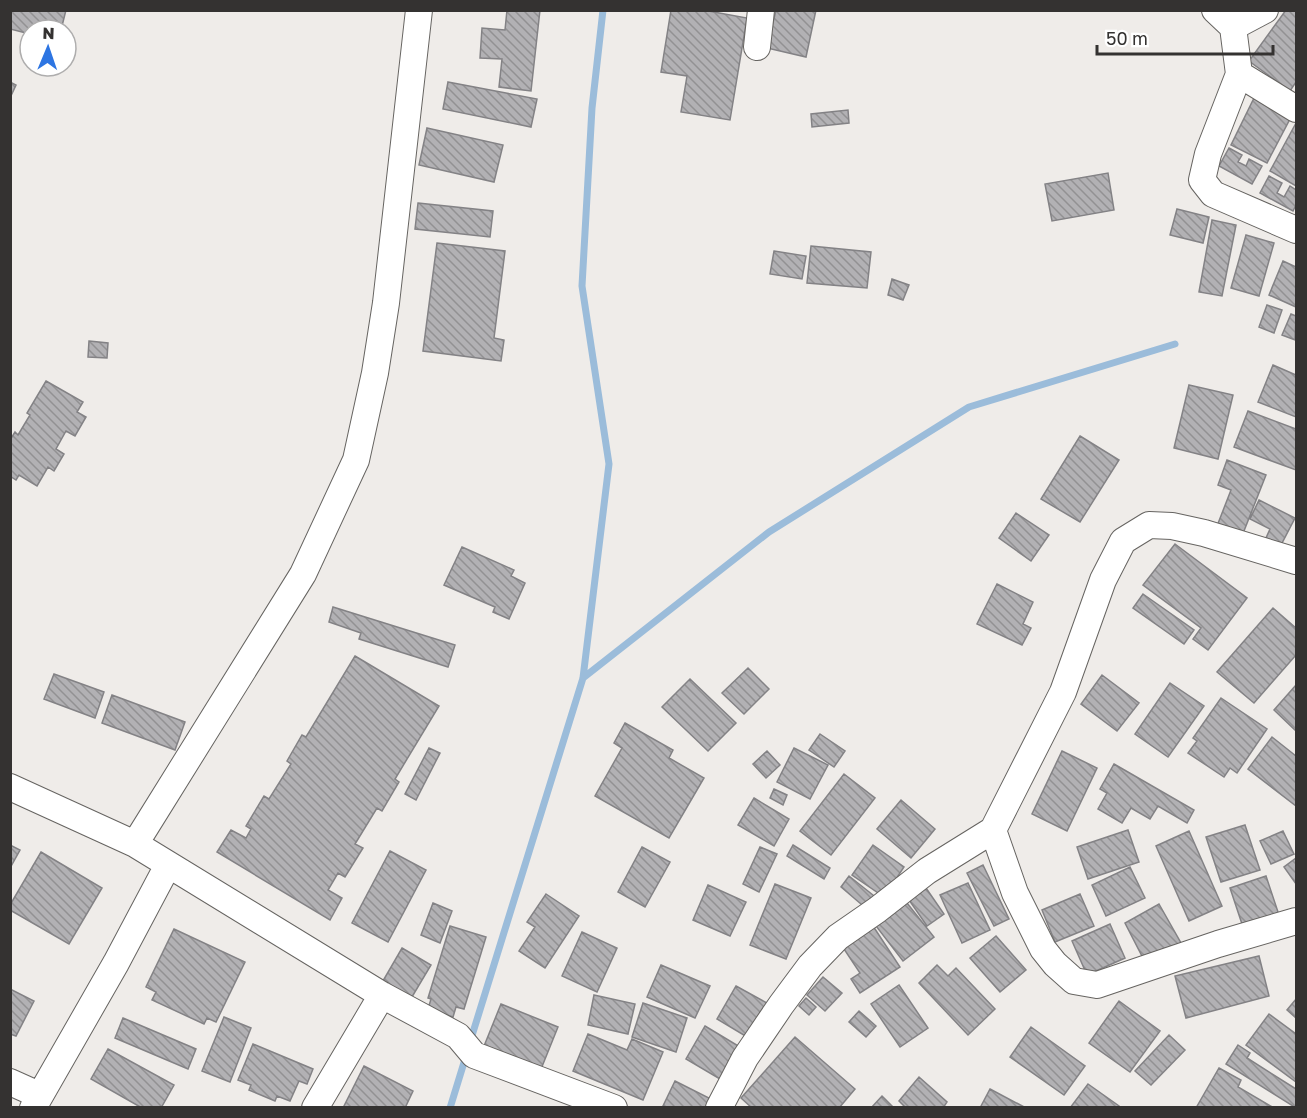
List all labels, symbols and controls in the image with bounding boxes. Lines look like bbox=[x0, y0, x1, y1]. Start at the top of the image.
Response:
north arrow bbox=[18, 18, 78, 78]
scale bar bbox=[1097, 18, 1272, 56]
text: N bbox=[42, 23, 55, 43]
text: 50 m bbox=[1106, 27, 1148, 49]

